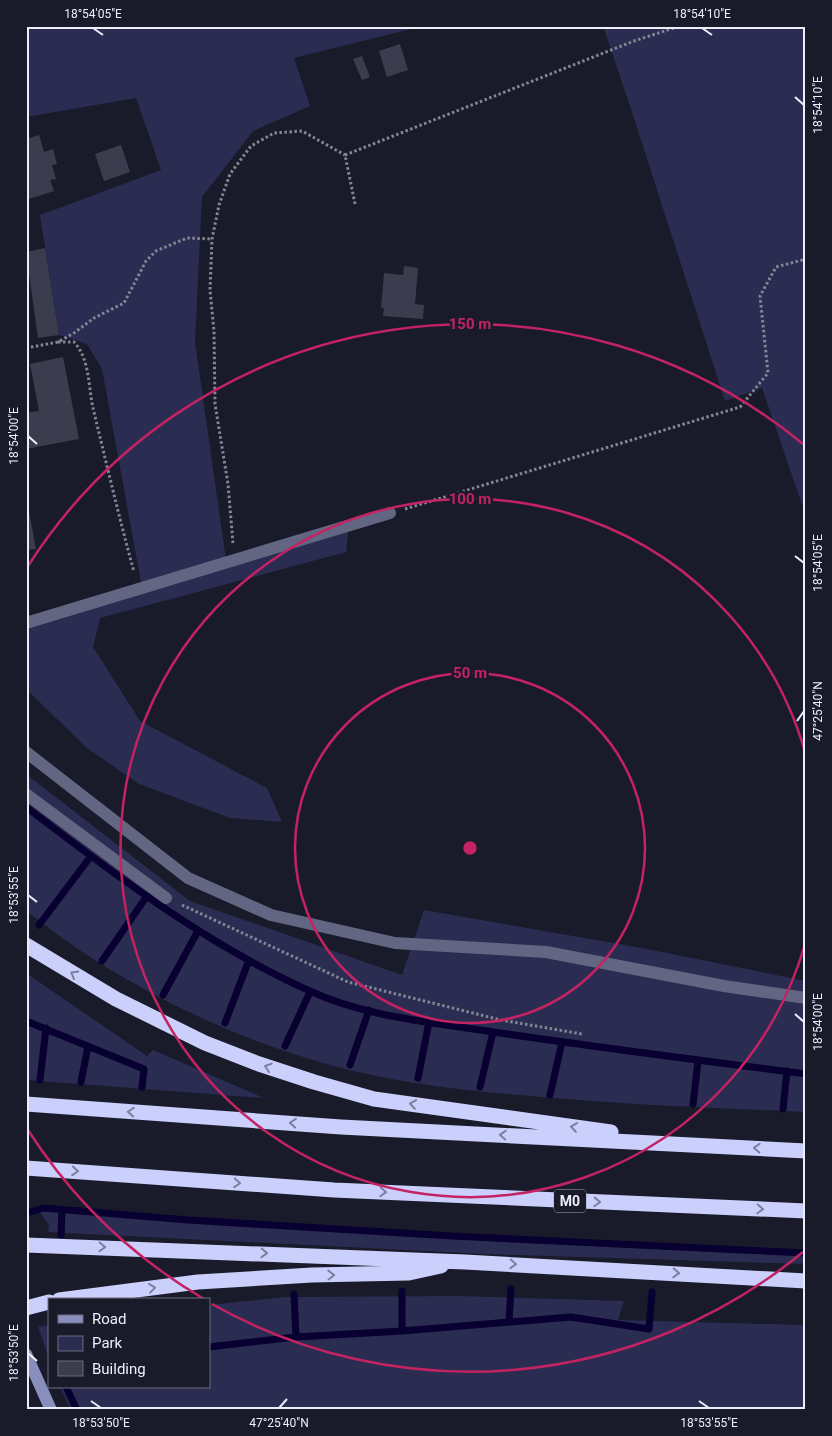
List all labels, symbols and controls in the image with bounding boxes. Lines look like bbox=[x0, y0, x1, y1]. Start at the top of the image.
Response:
text: 18°54'05"E bbox=[64, 7, 122, 21]
text: 18°54'10"E bbox=[673, 7, 731, 21]
text: 18°54'10"E bbox=[811, 76, 825, 134]
text: 150 m bbox=[449, 315, 491, 333]
text: 18°54'00"E bbox=[7, 407, 21, 465]
text: 100 m bbox=[449, 490, 491, 508]
text: 18°54'05"E bbox=[811, 534, 825, 592]
text: 50 m bbox=[453, 664, 487, 682]
text: 47°25'40"N bbox=[811, 681, 825, 741]
centre of rings bbox=[461, 839, 479, 857]
text: 18°53'55"E bbox=[7, 866, 21, 924]
one-way arrow bbox=[70, 971, 79, 981]
text: 18°54'00"E bbox=[811, 993, 825, 1051]
one-way arrow bbox=[264, 1063, 273, 1073]
one-way arrow bbox=[409, 1099, 417, 1110]
one-way arrow bbox=[126, 1107, 134, 1118]
one-way arrow bbox=[289, 1118, 297, 1129]
one-way arrow bbox=[570, 1122, 578, 1132]
one-way arrow bbox=[499, 1130, 507, 1141]
one-way arrow bbox=[753, 1143, 761, 1154]
one-way arrow bbox=[71, 1166, 79, 1177]
one-way arrow bbox=[233, 1177, 241, 1188]
one-way arrow bbox=[379, 1187, 387, 1197]
road number: M0 bbox=[554, 1190, 586, 1212]
one-way arrow bbox=[594, 1196, 602, 1207]
one-way arrow bbox=[756, 1204, 764, 1215]
one-way arrow bbox=[98, 1242, 106, 1253]
one-way arrow bbox=[261, 1248, 269, 1259]
one-way arrow bbox=[510, 1259, 518, 1270]
one-way arrow bbox=[672, 1268, 680, 1279]
one-way arrow bbox=[327, 1269, 335, 1280]
one-way arrow bbox=[148, 1283, 156, 1294]
legend bbox=[48, 1298, 210, 1388]
text: Road bbox=[92, 1310, 126, 1328]
text: 18°53'50"E bbox=[7, 1324, 21, 1382]
text: Park bbox=[92, 1334, 123, 1352]
text: Building bbox=[92, 1360, 146, 1378]
text: 18°53'50"E bbox=[72, 1416, 130, 1430]
text: 47°25'40"N bbox=[249, 1416, 309, 1430]
text: 18°53'55"E bbox=[680, 1416, 738, 1430]

